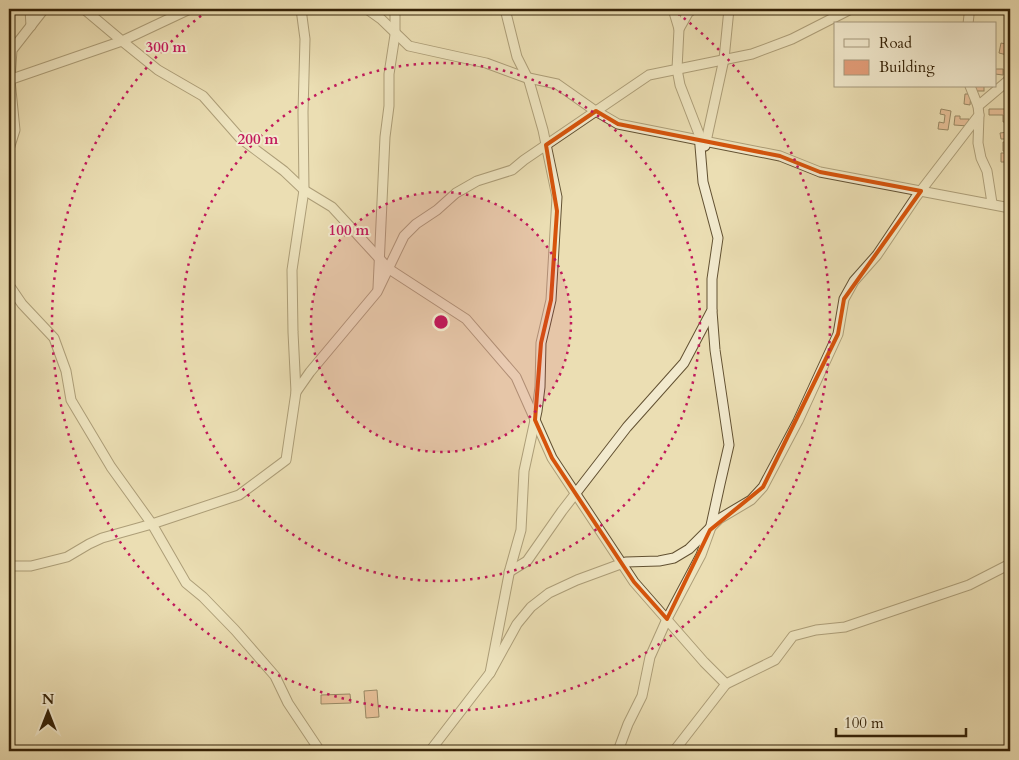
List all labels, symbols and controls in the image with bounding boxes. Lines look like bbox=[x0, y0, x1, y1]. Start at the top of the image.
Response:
legend bbox=[834, 22, 996, 88]
text: Road bbox=[879, 33, 912, 53]
text: 300 m bbox=[146, 37, 187, 57]
text: Building bbox=[879, 57, 935, 77]
text: 200 m bbox=[238, 129, 279, 149]
text: 100 m bbox=[329, 220, 370, 240]
centre of rings bbox=[432, 313, 450, 331]
north arrow bbox=[22, 688, 72, 738]
text: N bbox=[42, 690, 54, 709]
scale bar bbox=[836, 705, 966, 737]
text: 100 m bbox=[844, 713, 884, 733]

